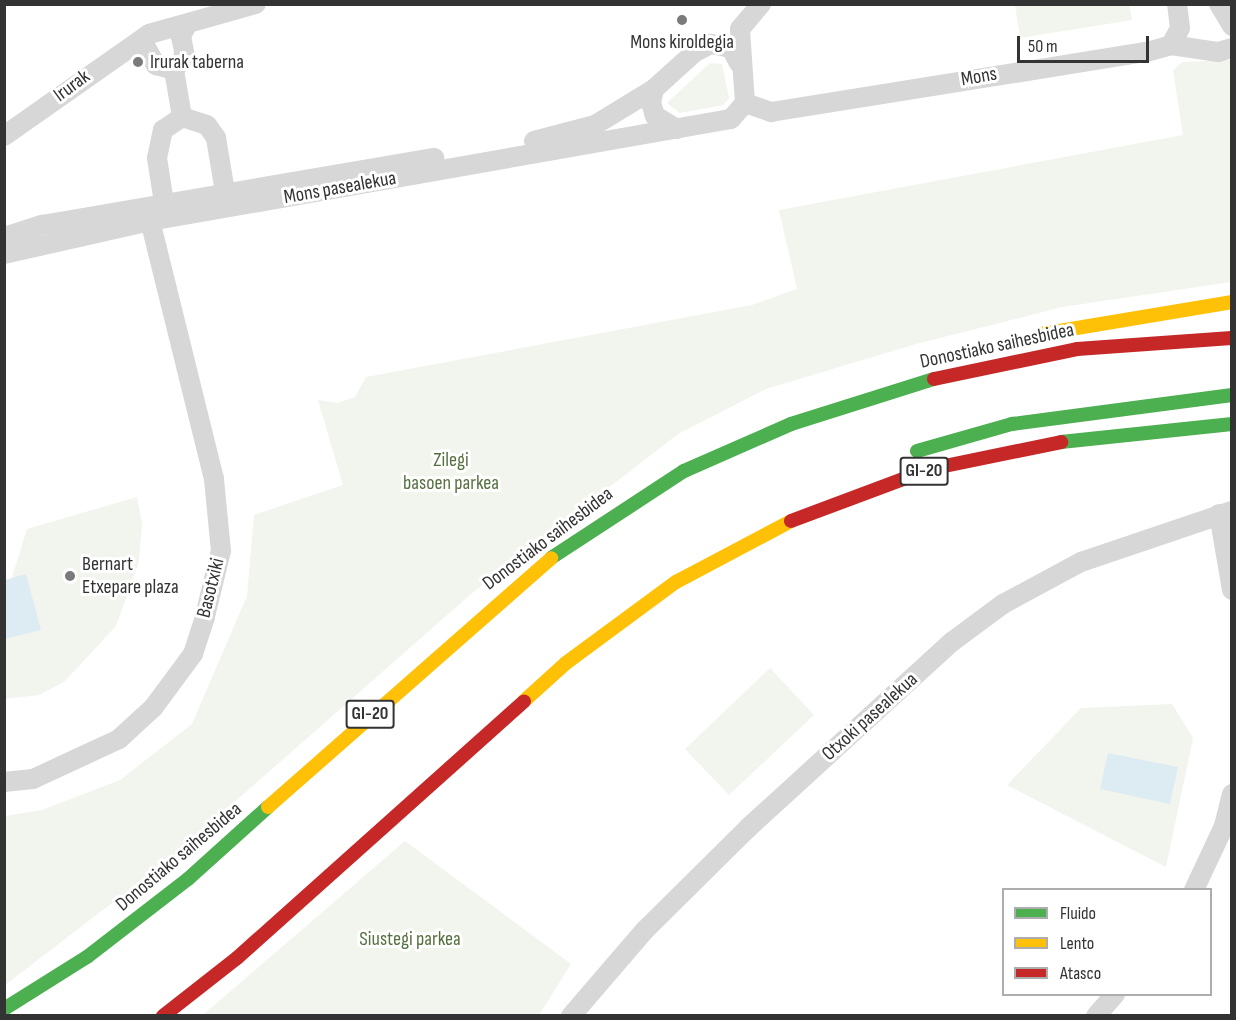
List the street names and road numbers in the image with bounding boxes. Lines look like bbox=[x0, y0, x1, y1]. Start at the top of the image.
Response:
street label: Mons bbox=[959, 62, 999, 92]
street label: Irurak bbox=[49, 65, 95, 107]
street label: Mons pasealekua bbox=[282, 166, 398, 210]
street label: Donostiako saihesbidea bbox=[918, 318, 1076, 374]
road number: GI-20 bbox=[898, 456, 950, 486]
street label: Donostiako saihesbidea bbox=[478, 482, 618, 596]
street label: Basotxiki bbox=[192, 556, 230, 620]
street label: Otxoki pasealekua bbox=[817, 668, 923, 766]
road number: GI-20 bbox=[344, 699, 395, 729]
street label: Donostiako saihesbidea bbox=[111, 797, 247, 917]

